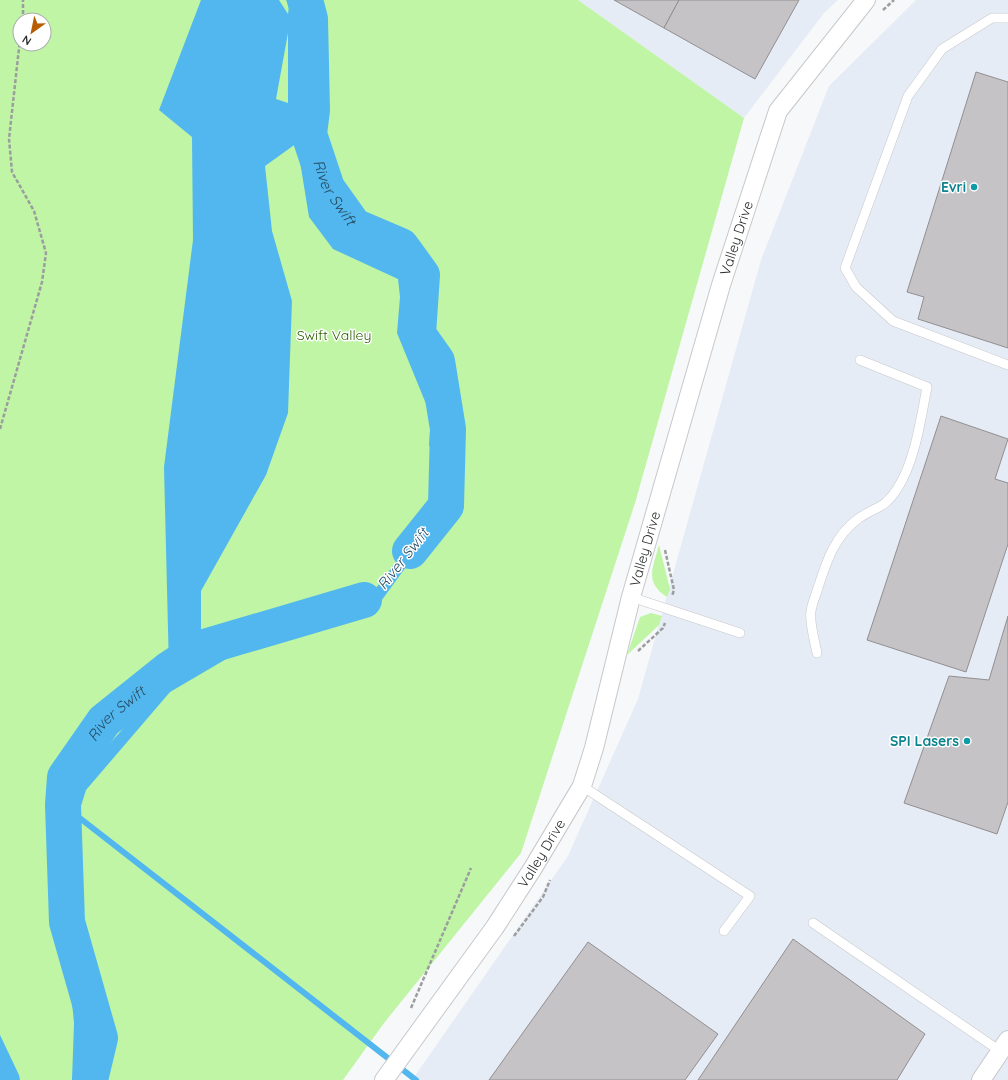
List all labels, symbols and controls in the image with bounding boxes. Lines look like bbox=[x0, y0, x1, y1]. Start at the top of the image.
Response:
north arrow bbox=[12, 12, 52, 52]
text: N bbox=[19, 32, 34, 48]
water label: River Swift bbox=[309, 157, 362, 230]
place label: Evri bbox=[941, 178, 966, 196]
marker: Evri bbox=[969, 182, 979, 192]
street label: Valley Drive bbox=[716, 199, 757, 278]
park label: Swift Valley bbox=[297, 326, 371, 344]
street label: Valley Drive bbox=[625, 509, 664, 589]
water label: River Swift bbox=[373, 523, 434, 593]
water label: River Swift bbox=[83, 681, 150, 745]
place label: SPI Lasers bbox=[890, 732, 959, 750]
marker: SPI Lasers bbox=[962, 736, 972, 746]
street label: Valley Drive bbox=[514, 816, 569, 891]

